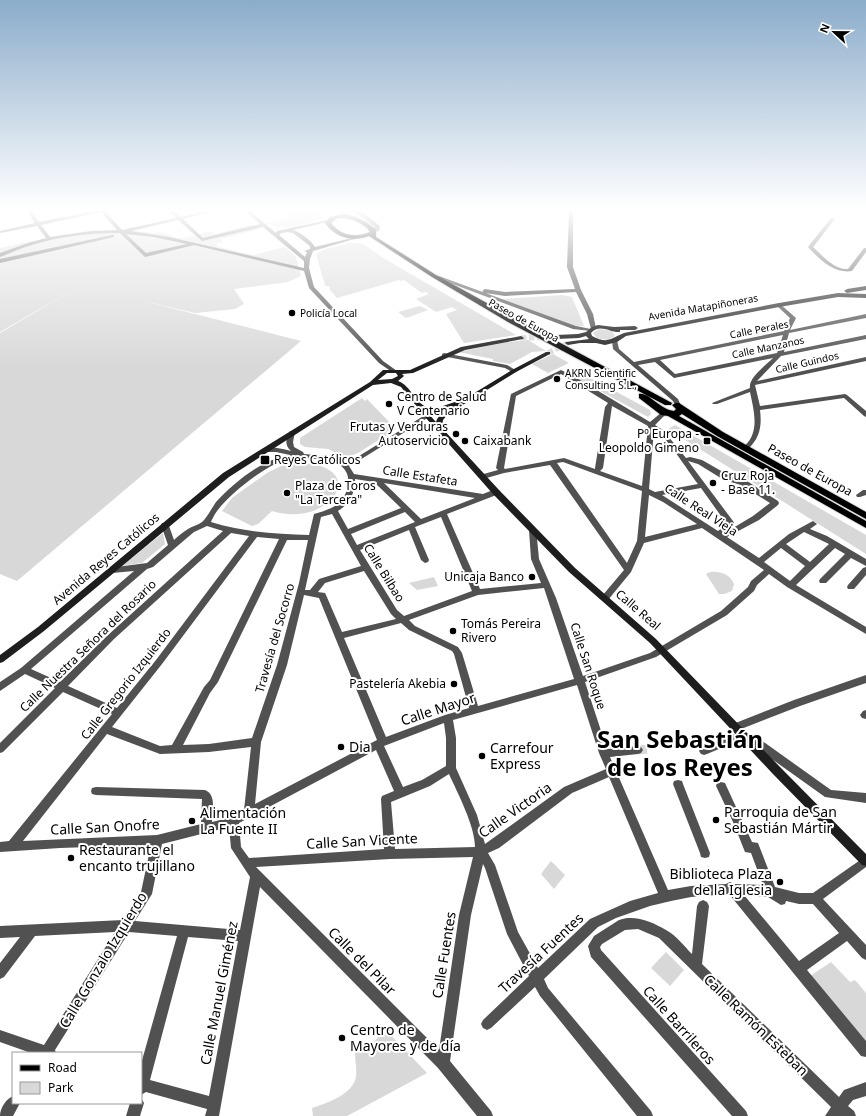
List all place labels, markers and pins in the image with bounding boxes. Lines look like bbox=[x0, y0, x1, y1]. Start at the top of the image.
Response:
place label: Policía Local bbox=[300, 306, 357, 320]
marker: Policía Local bbox=[287, 308, 297, 318]
place label: AKRN Scientific Consulting S.L., bbox=[565, 366, 637, 392]
marker: AKRN Scientific Consulting S.L., bbox=[552, 374, 562, 384]
place label: Centro de Salud V Centenario bbox=[397, 388, 487, 419]
marker: Centro de Salud V Centenario bbox=[384, 399, 394, 409]
place label: Frutas y Verduras Autoservicio bbox=[350, 418, 448, 449]
place label: Pº Europa - Leopoldo Gimeno bbox=[599, 425, 699, 456]
marker: Frutas y Verduras Autoservicio bbox=[451, 429, 461, 439]
place label: Caixabank bbox=[473, 432, 532, 449]
marker: Caixabank bbox=[460, 436, 470, 446]
marker: Pº Europa - Leopoldo Gimeno bbox=[702, 436, 712, 446]
place label: Reyes Católicos bbox=[274, 451, 361, 468]
marker: Reyes Católicos bbox=[259, 454, 271, 466]
place label: Cruz Roja - Base 11. bbox=[721, 467, 775, 498]
place label: Plaza de Toros "La Tercera" bbox=[295, 477, 376, 508]
marker: Cruz Roja - Base 11. bbox=[708, 478, 718, 488]
marker: Plaza de Toros "La Tercera" bbox=[282, 488, 292, 498]
place label: Unicaja Banco bbox=[444, 568, 524, 585]
marker: Unicaja Banco bbox=[527, 572, 537, 582]
place label: Tomás Pereira Rivero bbox=[461, 615, 541, 646]
marker: Tomás Pereira Rivero bbox=[448, 626, 458, 636]
place label: Pastelería Akebia bbox=[349, 675, 446, 692]
marker: Pastelería Akebia bbox=[449, 679, 459, 689]
place label: Dia bbox=[349, 737, 371, 756]
place label: Carrefour Express bbox=[490, 738, 554, 773]
marker: Dia bbox=[336, 742, 346, 752]
marker: Carrefour Express bbox=[477, 751, 487, 761]
place label: Parroquia de San Sebastián Mártir bbox=[724, 802, 837, 837]
place label: Alimentación La Fuente II bbox=[200, 803, 286, 838]
marker: Parroquia de San Sebastián Mártir bbox=[711, 815, 721, 825]
marker: Alimentación La Fuente II bbox=[187, 816, 197, 826]
place label: Restaurante el encanto trujillano bbox=[79, 840, 195, 875]
marker: Restaurante el encanto trujillano bbox=[66, 853, 76, 863]
place label: Biblioteca Plaza de la Iglesia bbox=[669, 864, 772, 899]
marker: Biblioteca Plaza de la Iglesia bbox=[775, 877, 785, 887]
place label: Centro de Mayores y de día bbox=[350, 1020, 461, 1055]
marker: Centro de Mayores y de día bbox=[337, 1033, 347, 1043]

